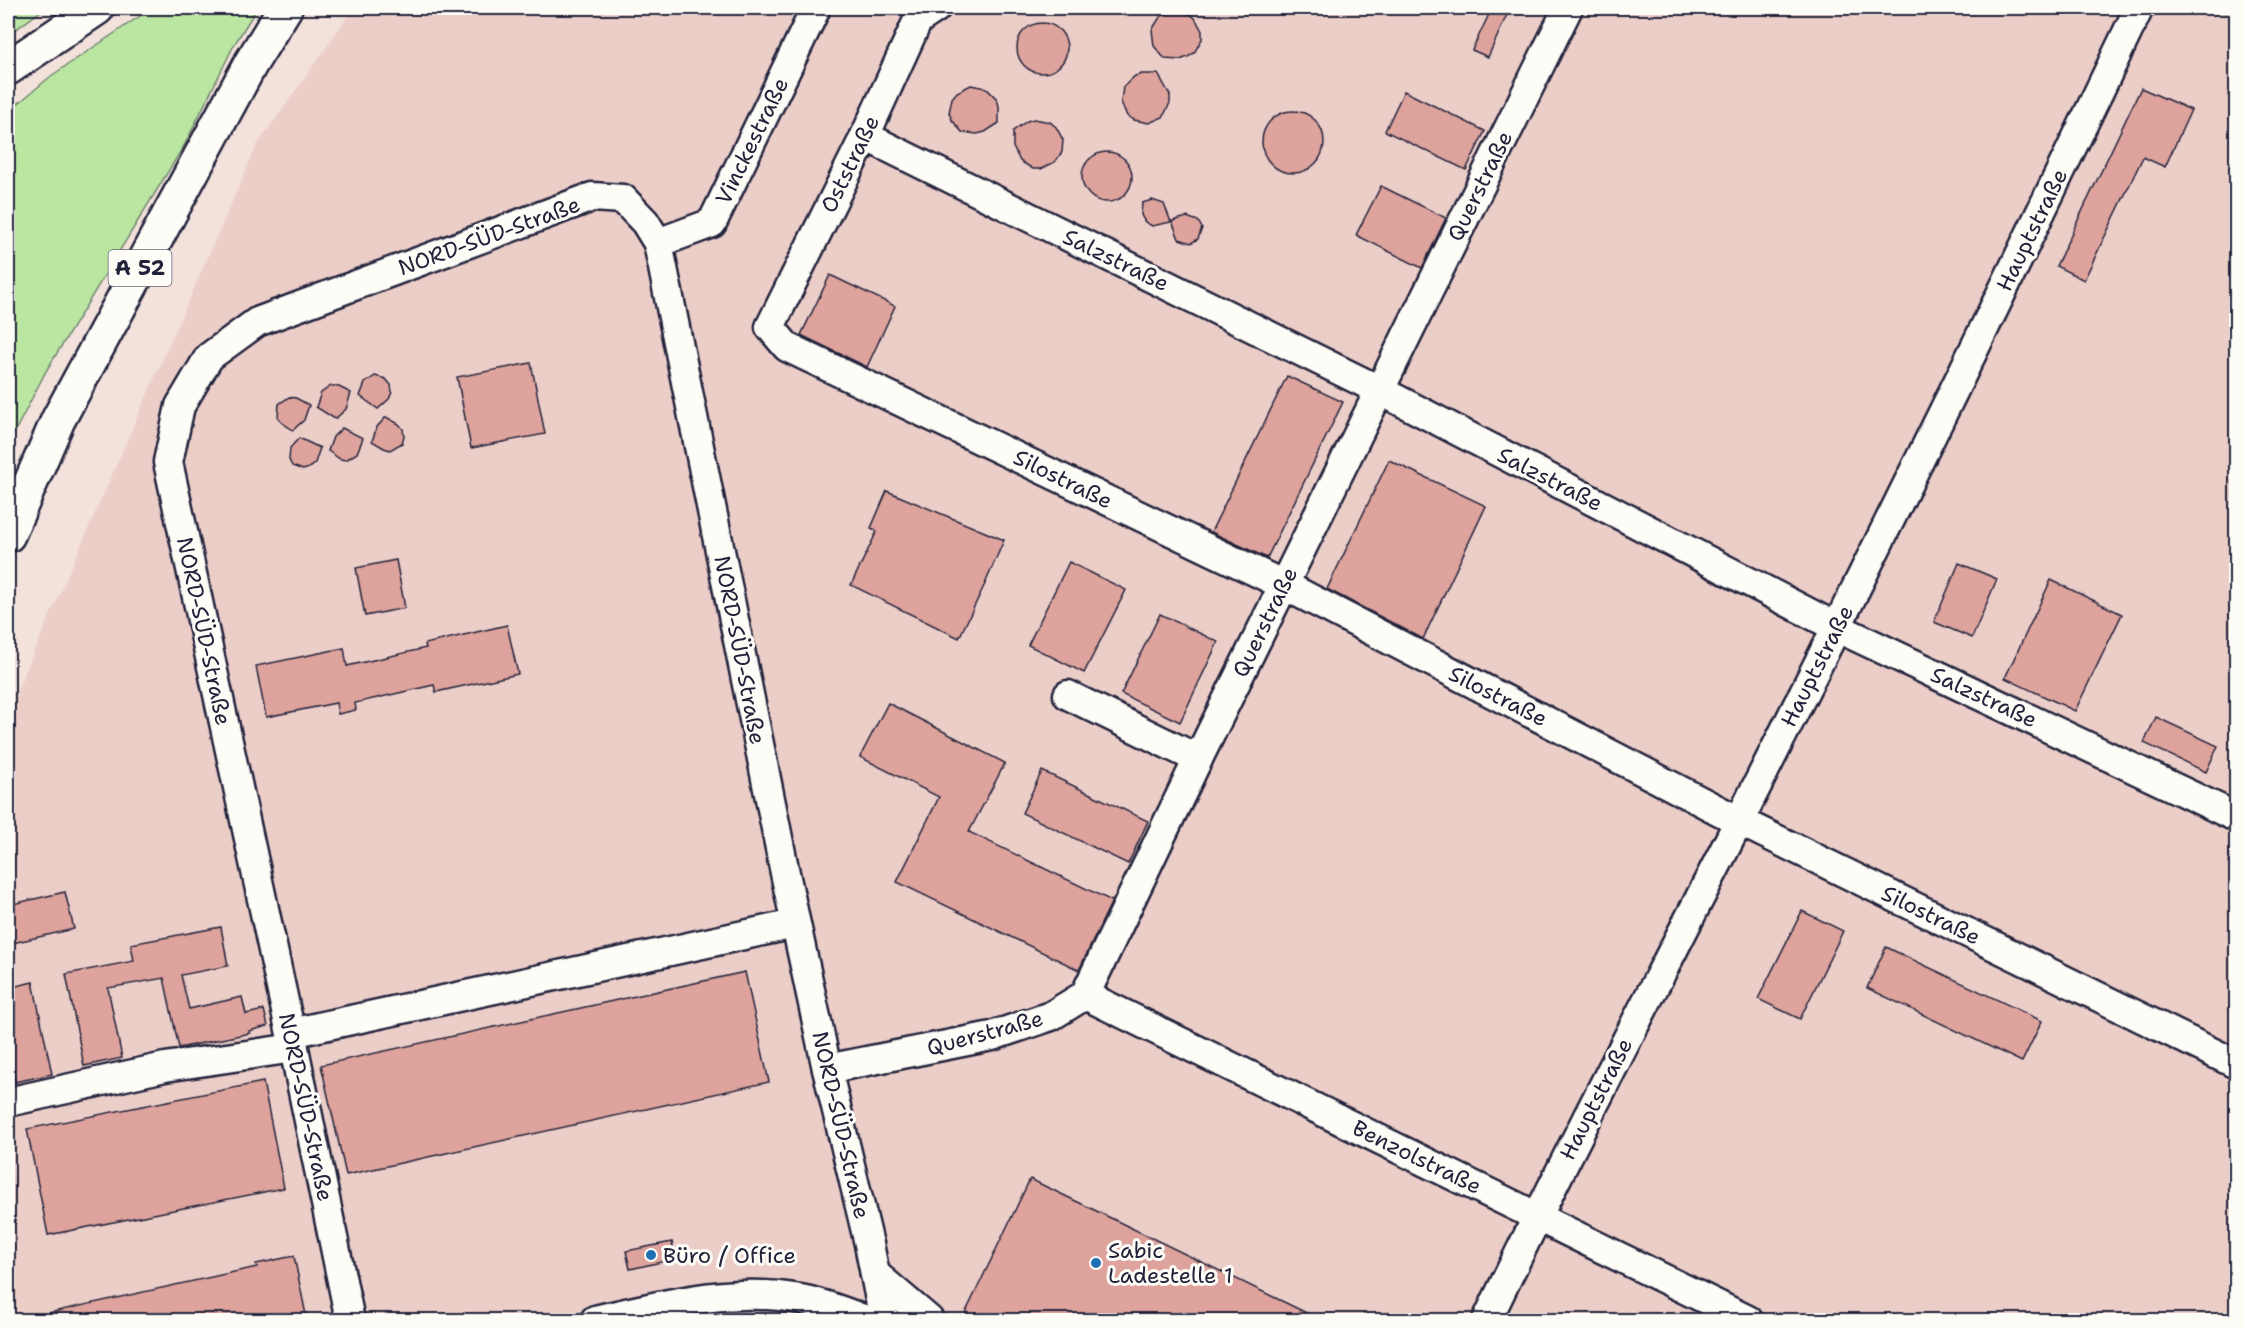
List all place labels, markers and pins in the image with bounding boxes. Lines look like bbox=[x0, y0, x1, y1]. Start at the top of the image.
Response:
place label: Sabic Ladestelle 1 bbox=[1108, 1236, 1233, 1290]
place label: Büro / Office bbox=[663, 1241, 796, 1270]
marker: Büro / Office bbox=[644, 1248, 658, 1262]
marker: Sabic Ladestelle 1 bbox=[1089, 1256, 1103, 1270]

